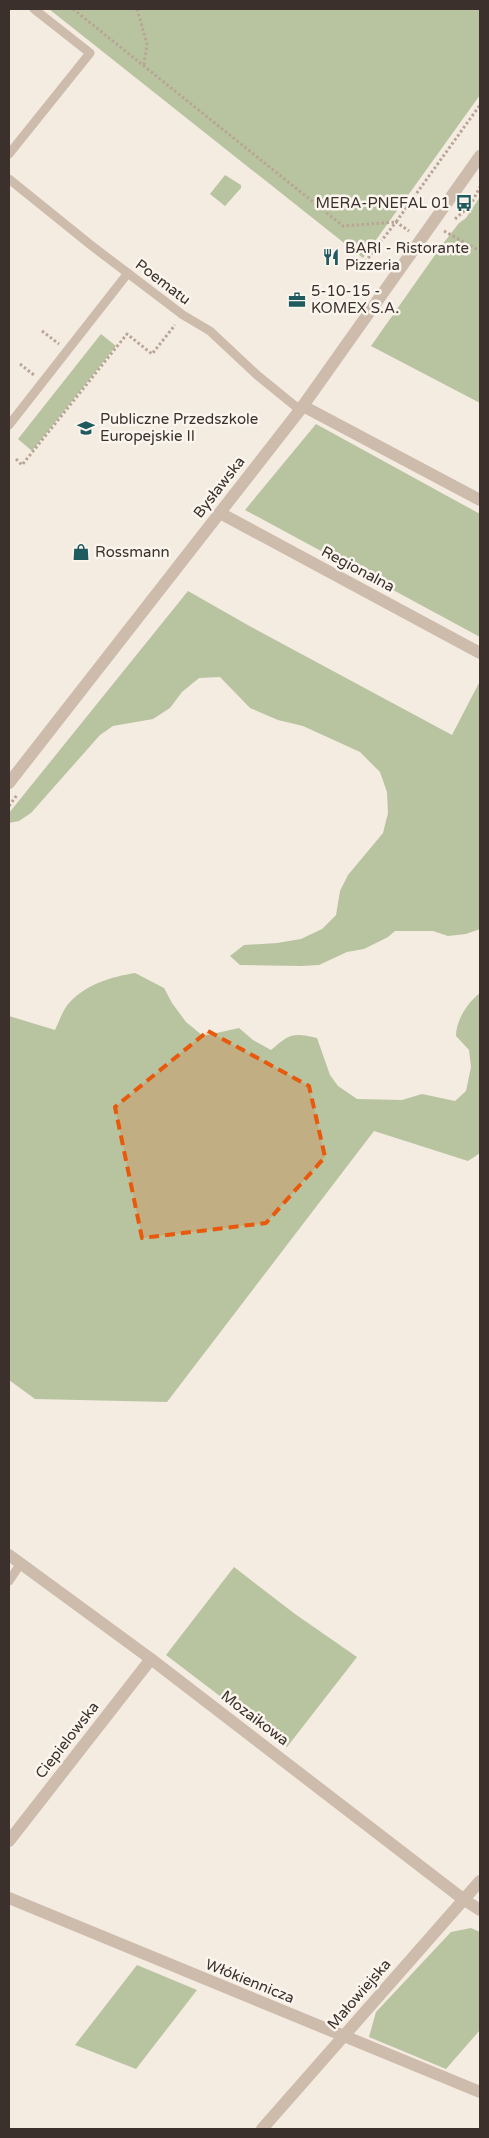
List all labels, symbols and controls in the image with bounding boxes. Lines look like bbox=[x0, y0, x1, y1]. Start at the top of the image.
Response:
bus stop icon: MERA-PNEFAL 01 bbox=[454, 193, 474, 213]
place label: MERA-PNEFAL 01 bbox=[316, 194, 450, 212]
place label: BARI - Ristorante Pizzeria bbox=[345, 239, 469, 274]
restaurant icon: BARI - Ristorante Pizzeria bbox=[321, 247, 341, 267]
street label: Poematu bbox=[132, 255, 194, 309]
place label: 5-10-15 - KOMEX S.A. bbox=[311, 282, 399, 317]
office icon: 5-10-15 - KOMEX S.A. bbox=[287, 290, 307, 310]
place label: Publiczne Przedszkole Europejskie II bbox=[100, 410, 258, 445]
school or university icon: Publiczne Przedszkole Europejskie II bbox=[76, 418, 96, 438]
street label: Bysławska bbox=[189, 453, 249, 521]
shop icon: Rossmann bbox=[71, 542, 91, 562]
street label: Regionalna bbox=[318, 542, 398, 596]
place label: Rossmann bbox=[95, 543, 170, 561]
street label: Mozaikowa bbox=[218, 1687, 292, 1749]
street label: Ciepielowska bbox=[31, 1698, 103, 1782]
street label: Włókiennicza bbox=[203, 1955, 297, 2007]
street label: Małowiejska bbox=[324, 1955, 394, 2033]

